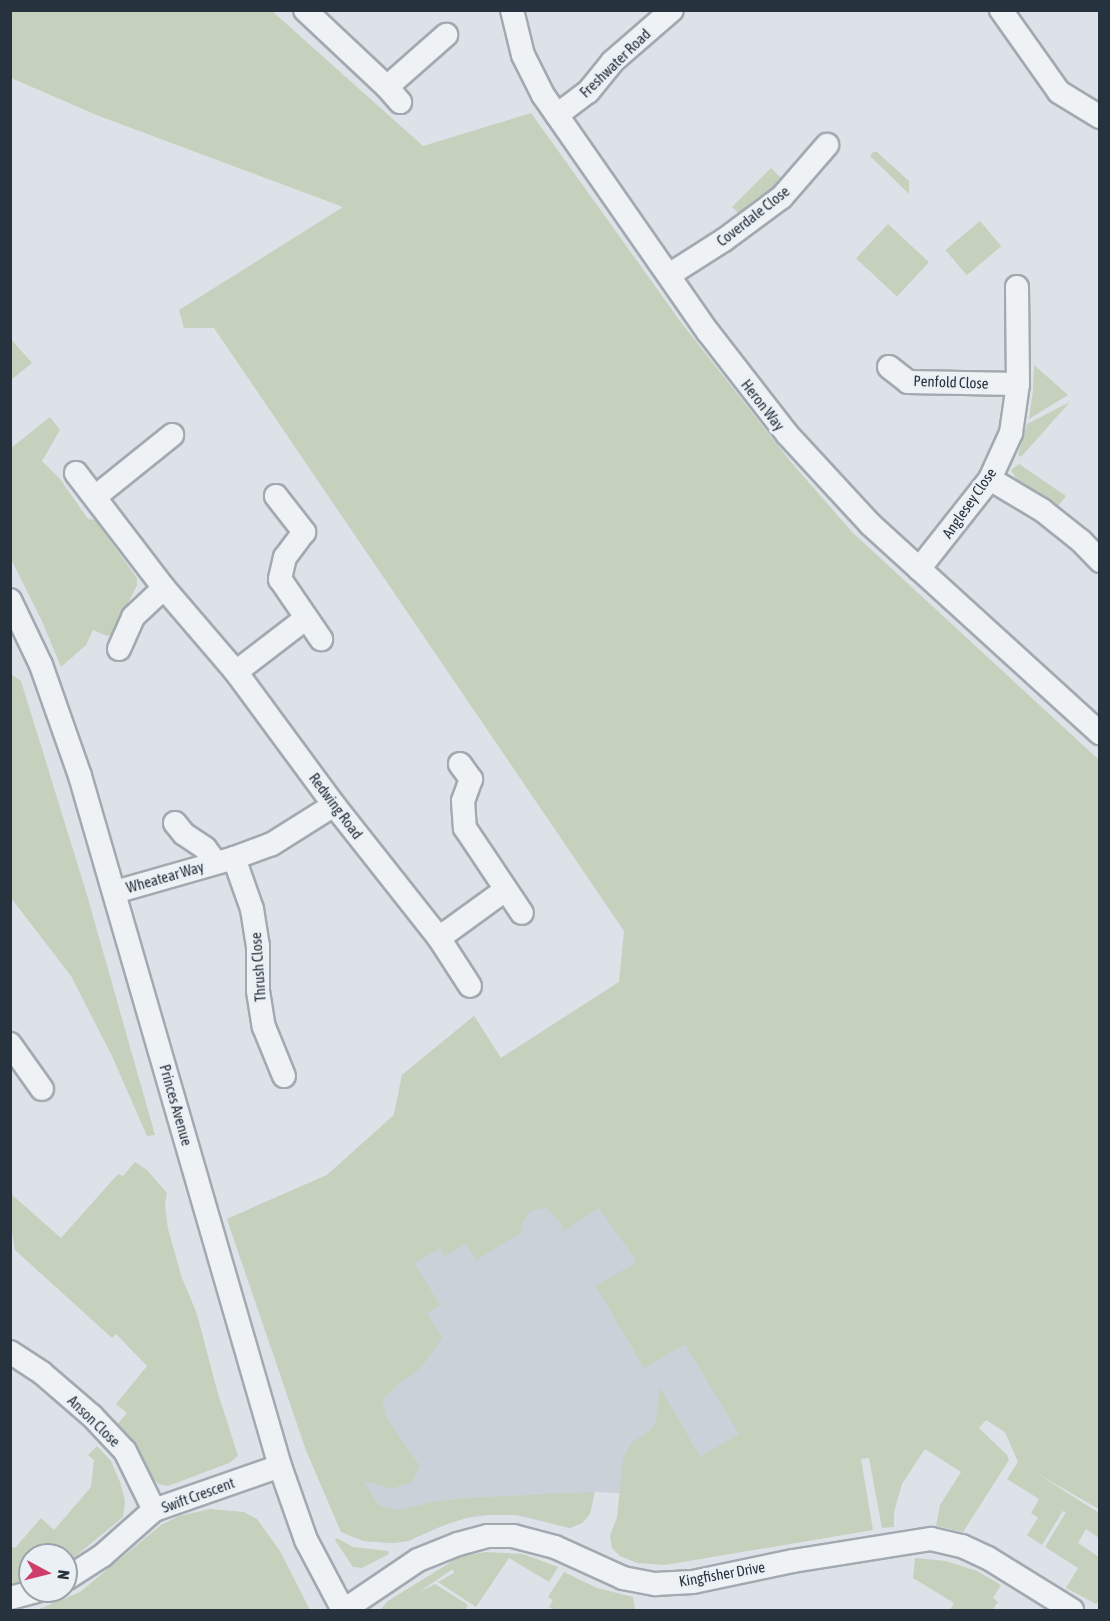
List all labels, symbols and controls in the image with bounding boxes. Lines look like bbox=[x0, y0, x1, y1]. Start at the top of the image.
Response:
street label: Freshwater Road bbox=[576, 25, 654, 101]
street label: Coverdale Close bbox=[713, 182, 793, 250]
street label: Penfold Close bbox=[913, 372, 989, 392]
street label: Heron Way bbox=[737, 376, 789, 434]
street label: Anglesey Close bbox=[938, 464, 1000, 542]
street label: Redwing Road bbox=[305, 769, 367, 843]
street label: Wheatear Way bbox=[124, 857, 206, 897]
street label: Thrush Close bbox=[247, 932, 269, 1002]
street label: Princes Avenue bbox=[156, 1062, 196, 1148]
street label: Anson Close bbox=[64, 1392, 124, 1450]
street label: Swift Crescent bbox=[159, 1473, 237, 1517]
north arrow bbox=[18, 1543, 78, 1603]
street label: Kingfisher Drive bbox=[678, 1558, 766, 1590]
text: N bbox=[54, 1569, 73, 1581]

